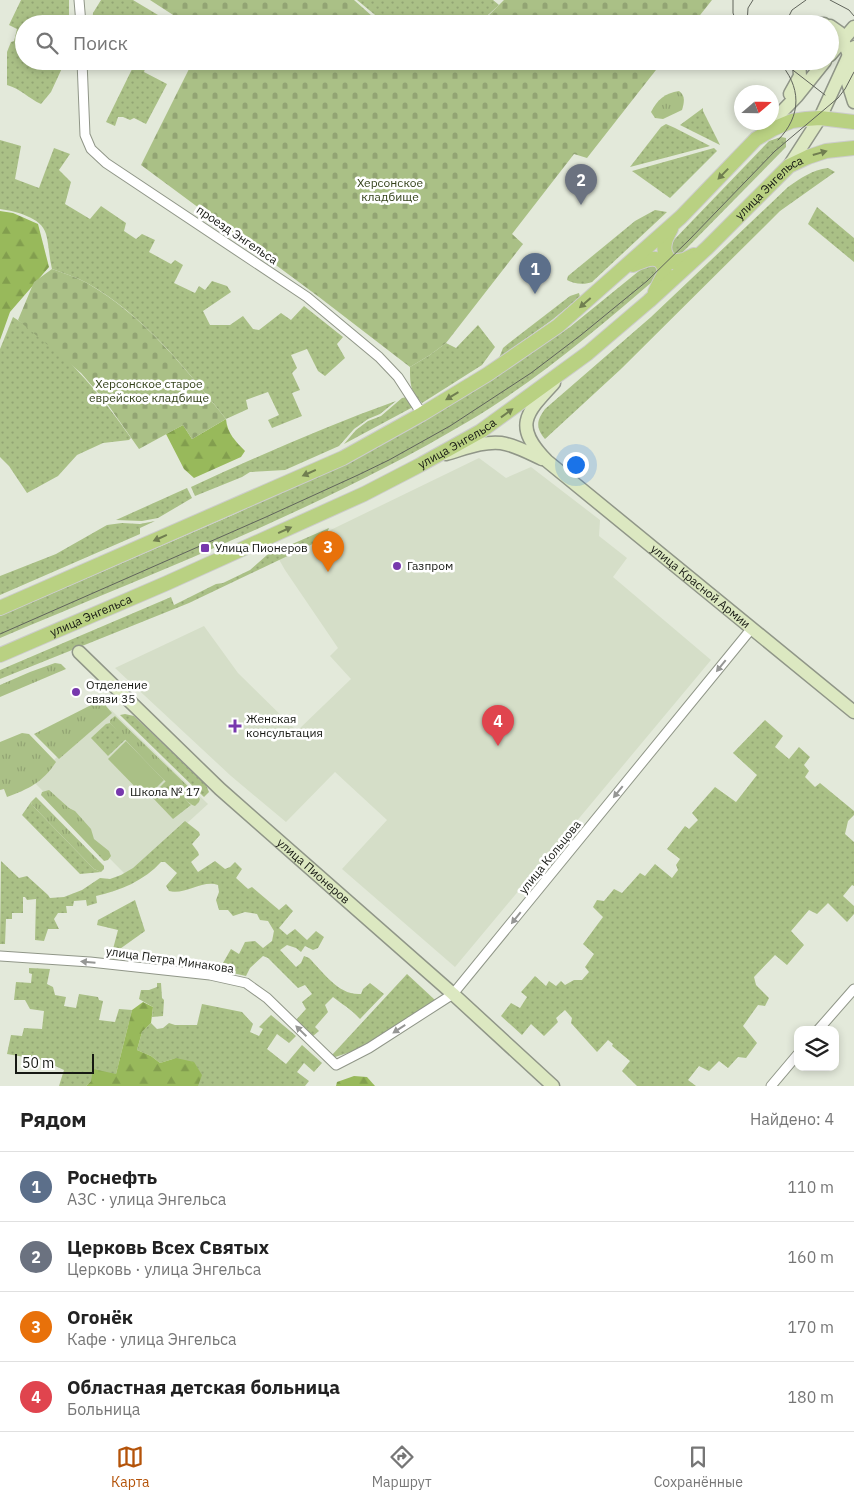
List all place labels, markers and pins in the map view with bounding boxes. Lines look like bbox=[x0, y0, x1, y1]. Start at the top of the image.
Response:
pin: 2 bbox=[565, 164, 597, 205]
pin: 1 bbox=[519, 253, 551, 294]
pin: 3 bbox=[312, 531, 344, 572]
place label: Улица Пионеров bbox=[215, 540, 308, 555]
marker: Улица Пионеров bbox=[199, 542, 211, 554]
place label: Газпром bbox=[407, 558, 453, 573]
marker: Газпром bbox=[391, 560, 403, 572]
place label: Отделение связи 35 bbox=[86, 677, 148, 706]
marker: Отделение связи 35 bbox=[70, 686, 82, 698]
pin: 4 bbox=[482, 705, 514, 746]
place label: Женская консультация bbox=[246, 711, 323, 740]
marker: Женская консультация bbox=[228, 719, 242, 733]
place label: Школа № 17 bbox=[130, 784, 200, 799]
marker: Школа № 17 bbox=[114, 786, 126, 798]

